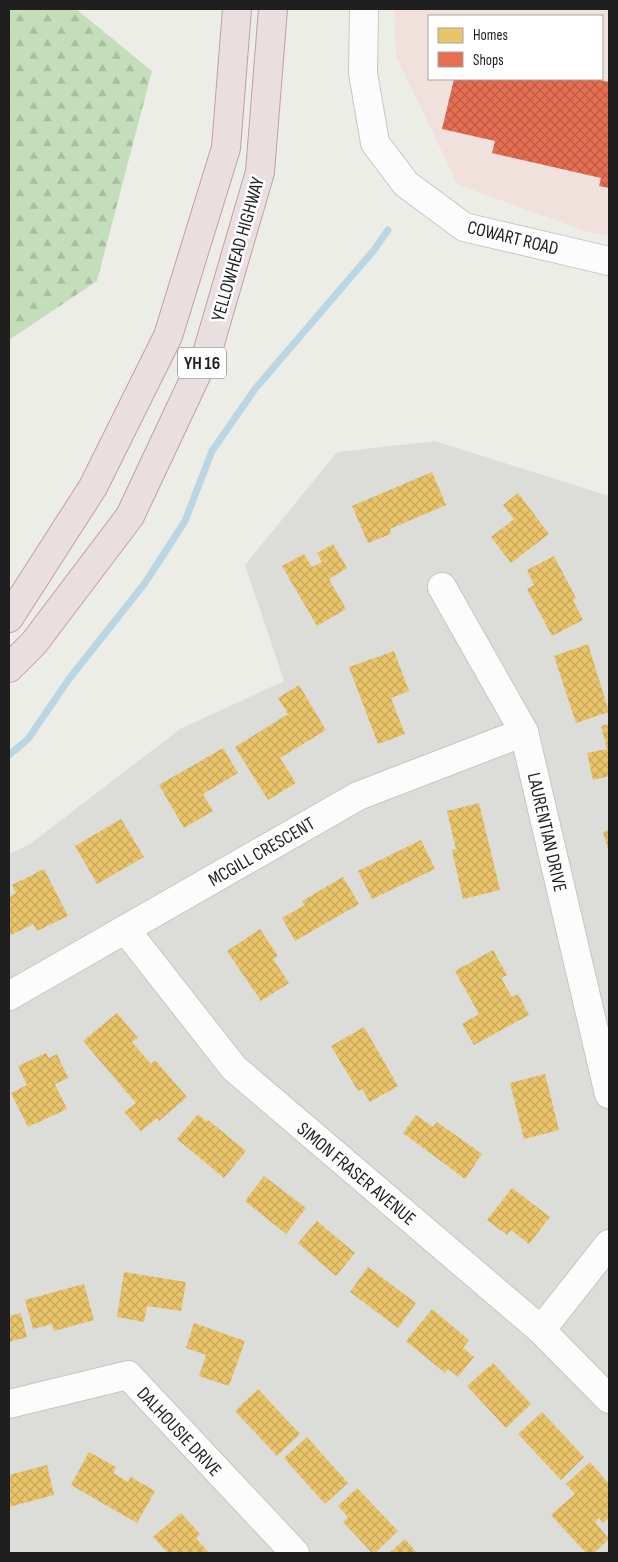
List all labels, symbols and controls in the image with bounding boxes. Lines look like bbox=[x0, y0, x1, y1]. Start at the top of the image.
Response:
legend bbox=[428, 15, 603, 80]
text: Homes bbox=[473, 26, 508, 45]
text: Shops bbox=[473, 51, 504, 70]
street label: YELLOWHEAD HIGHWAY bbox=[207, 175, 270, 324]
street label: COWART ROAD bbox=[465, 216, 561, 261]
road number: YH 16 bbox=[178, 348, 226, 378]
street label: LAURENTIAN DRIVE bbox=[522, 770, 571, 894]
street label: MCGILL CRESCENT bbox=[204, 812, 319, 892]
street label: SIMON FRASER AVENUE bbox=[292, 1118, 420, 1231]
street label: DALHOUSIE DRIVE bbox=[132, 1383, 226, 1482]

